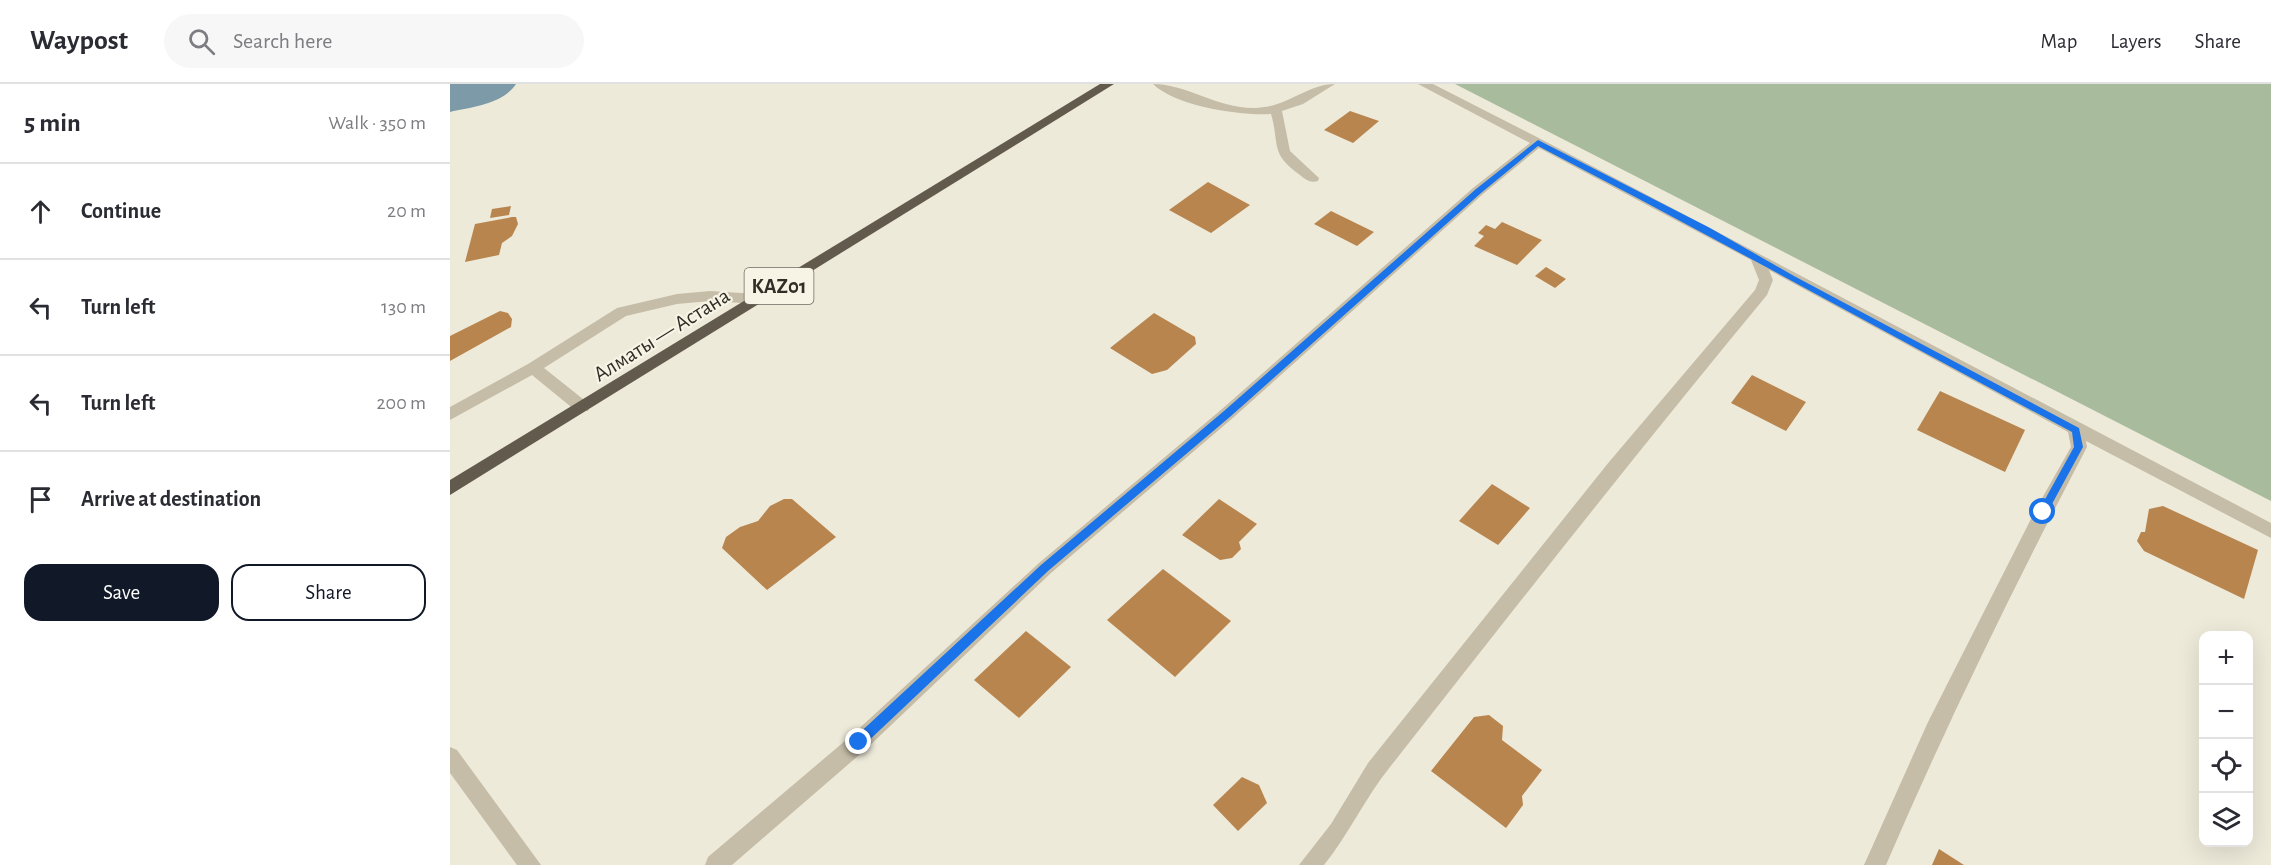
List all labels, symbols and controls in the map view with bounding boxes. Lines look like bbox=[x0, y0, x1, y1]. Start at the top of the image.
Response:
search box bbox=[164, 14, 584, 68]
icon: search bbox=[185, 25, 218, 58]
text: Waypost bbox=[30, 27, 128, 55]
text: Search here bbox=[233, 30, 333, 52]
text: Map bbox=[2041, 31, 2077, 52]
text: Layers bbox=[2110, 31, 2161, 52]
text: Share bbox=[2194, 31, 2241, 52]
text: 5 min bbox=[24, 110, 81, 136]
text: Walk · 350 m bbox=[328, 113, 426, 133]
icon: ahead bbox=[24, 195, 57, 228]
text: Continue bbox=[81, 200, 161, 222]
text: 20 m bbox=[387, 201, 426, 221]
road number: KАZ01 bbox=[744, 268, 814, 304]
street label: Алматы — Астана bbox=[589, 284, 734, 386]
icon: left bbox=[24, 291, 57, 324]
text: Turn left bbox=[81, 296, 155, 318]
text: 130 m bbox=[381, 297, 426, 317]
icon: left bbox=[24, 387, 57, 420]
text: Turn left bbox=[81, 392, 155, 414]
text: 200 m bbox=[376, 393, 426, 413]
icon: arrive bbox=[24, 483, 57, 516]
text: Arrive at destination bbox=[81, 488, 261, 510]
route start bbox=[2029, 498, 2055, 524]
button: Save bbox=[24, 564, 219, 621]
button: Share bbox=[231, 564, 426, 621]
map controls bbox=[2199, 631, 2253, 847]
button: + bbox=[2199, 631, 2253, 685]
button: − bbox=[2199, 685, 2253, 739]
route end bbox=[845, 728, 871, 754]
button: locate bbox=[2199, 739, 2253, 793]
button: layers bbox=[2199, 793, 2253, 847]

